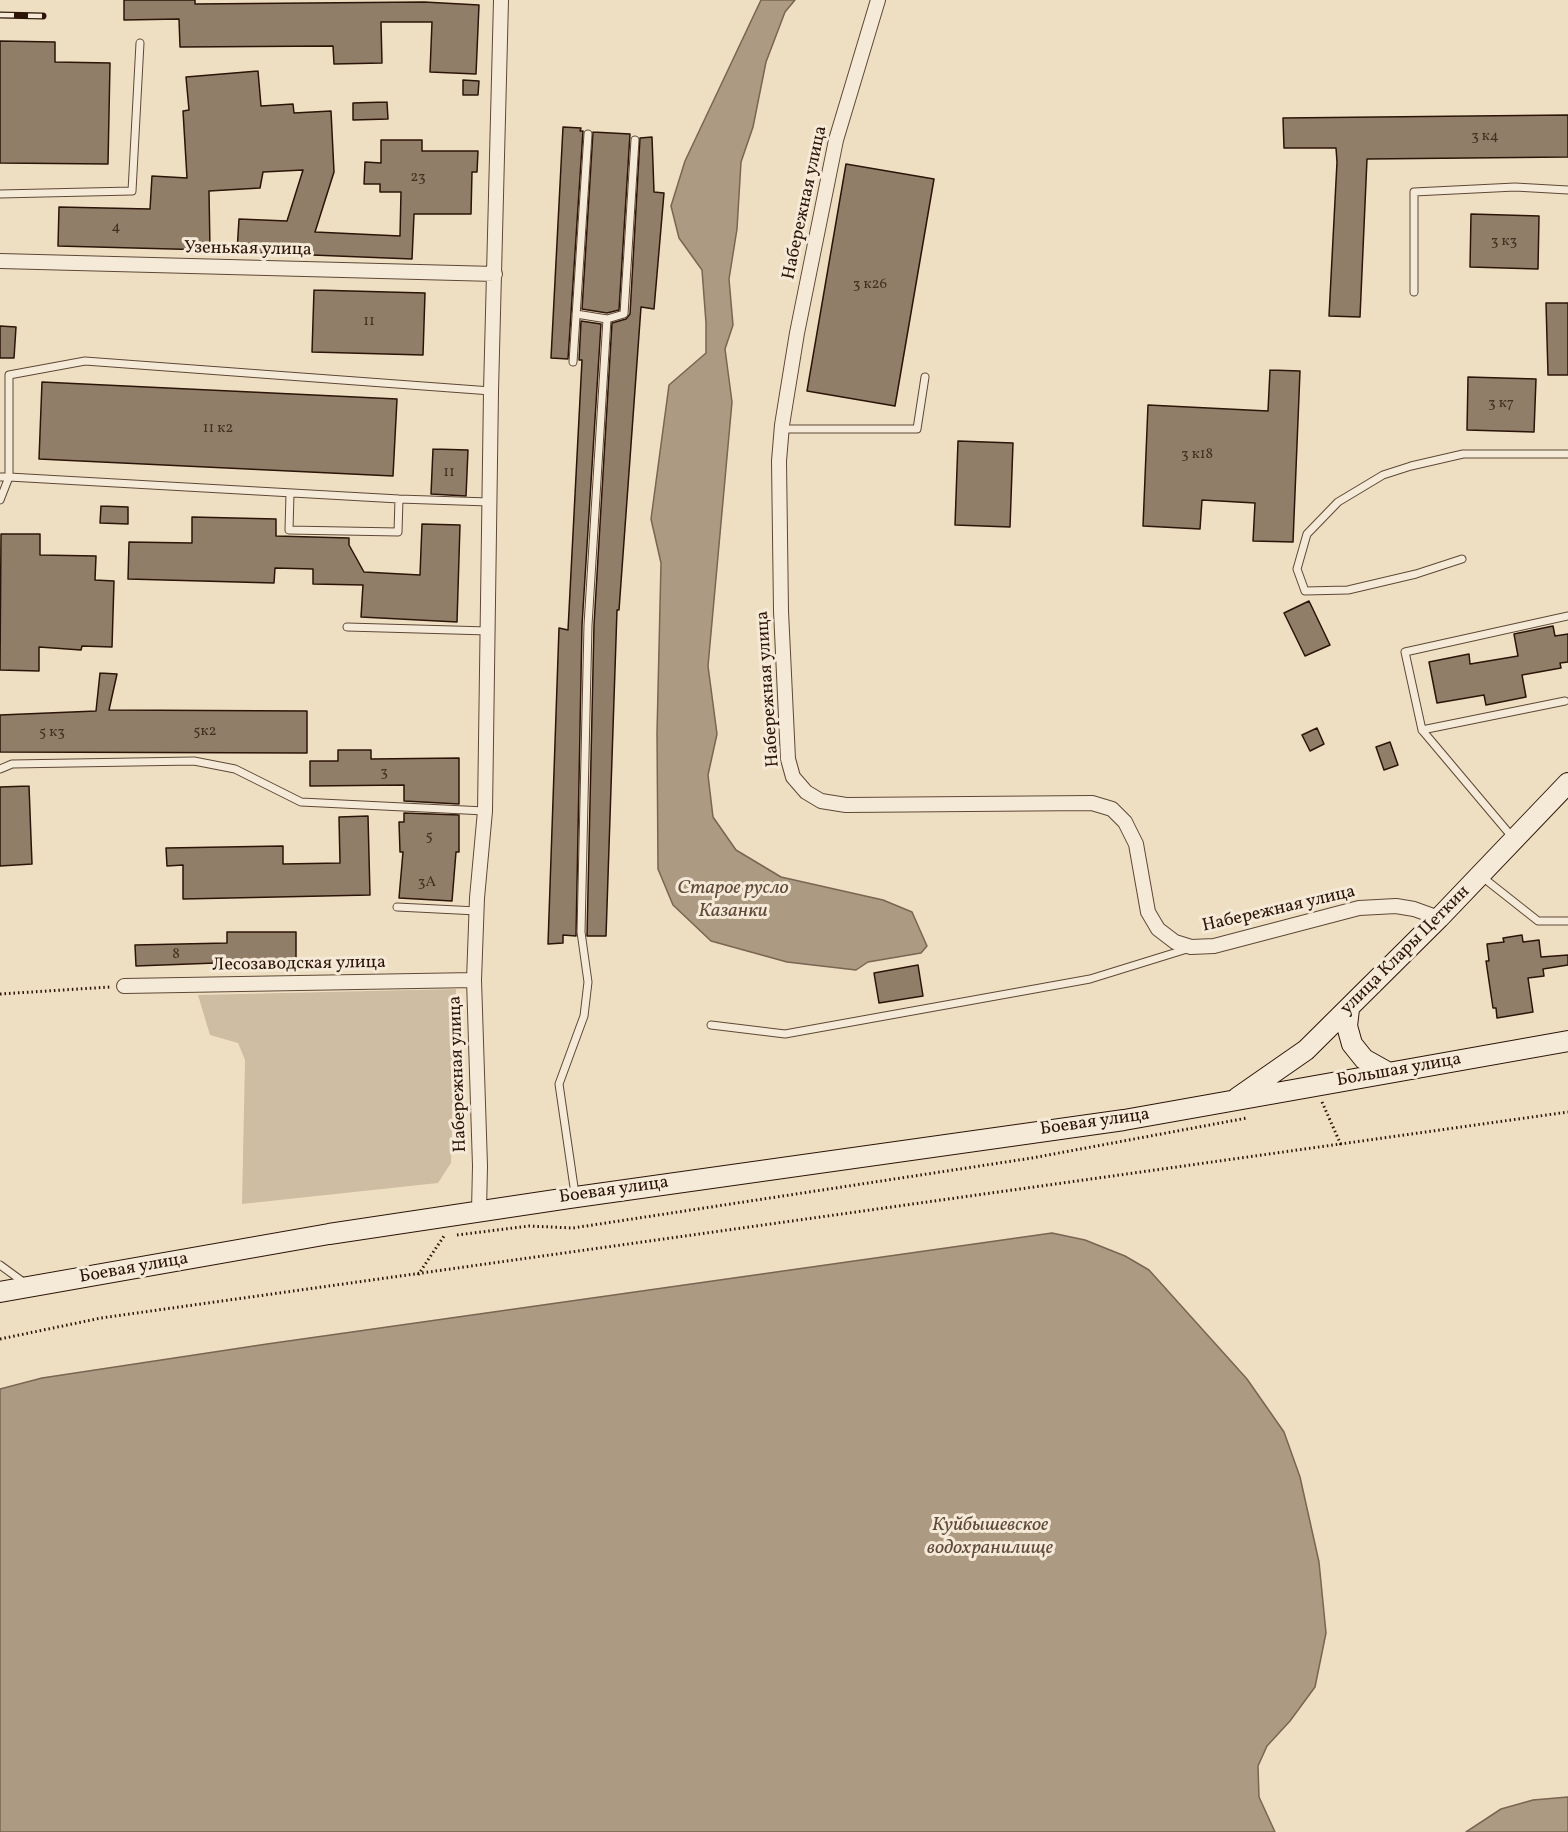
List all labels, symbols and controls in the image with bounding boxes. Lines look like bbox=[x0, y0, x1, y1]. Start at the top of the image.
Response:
street label: Набережная улица bbox=[779, 124, 833, 282]
house number: 3 к4 bbox=[1471, 128, 1499, 146]
house number: 23 bbox=[410, 169, 426, 187]
house number: 4 bbox=[112, 219, 120, 237]
house number: 3 к3 bbox=[1491, 233, 1517, 251]
street label: Узенькая улица bbox=[184, 238, 312, 262]
house number: 3 к26 bbox=[853, 276, 887, 294]
house number: 11 bbox=[363, 313, 375, 331]
house number: 3 к7 bbox=[1488, 395, 1514, 413]
house number: 11 к2 bbox=[203, 420, 233, 438]
house number: 3 к18 bbox=[1181, 446, 1213, 464]
house number: 11 bbox=[443, 464, 455, 482]
street label: Набережная улица bbox=[753, 610, 785, 768]
house number: 5к2 bbox=[193, 723, 217, 741]
house number: 5 к3 bbox=[39, 724, 65, 742]
house number: 3 bbox=[380, 764, 388, 782]
house number: 5 bbox=[425, 828, 433, 846]
house number: 3А bbox=[418, 874, 436, 892]
water label: Старое русло Казанки bbox=[677, 877, 789, 924]
street label: Набережная улица bbox=[1200, 882, 1358, 938]
street label: улица Клары Цеткин bbox=[1337, 882, 1475, 1020]
house number: 8 bbox=[172, 946, 180, 964]
street label: Лесозаводская улица bbox=[212, 953, 386, 977]
street label: Набережная улица bbox=[445, 995, 473, 1153]
street label: Большая улица bbox=[1335, 1049, 1463, 1093]
street label: Боевая улица bbox=[1039, 1105, 1151, 1141]
street label: Боевая улица bbox=[558, 1173, 670, 1209]
street label: Боевая улица bbox=[78, 1249, 190, 1289]
water label: Куйбышевское водохранилище bbox=[927, 1514, 1053, 1561]

